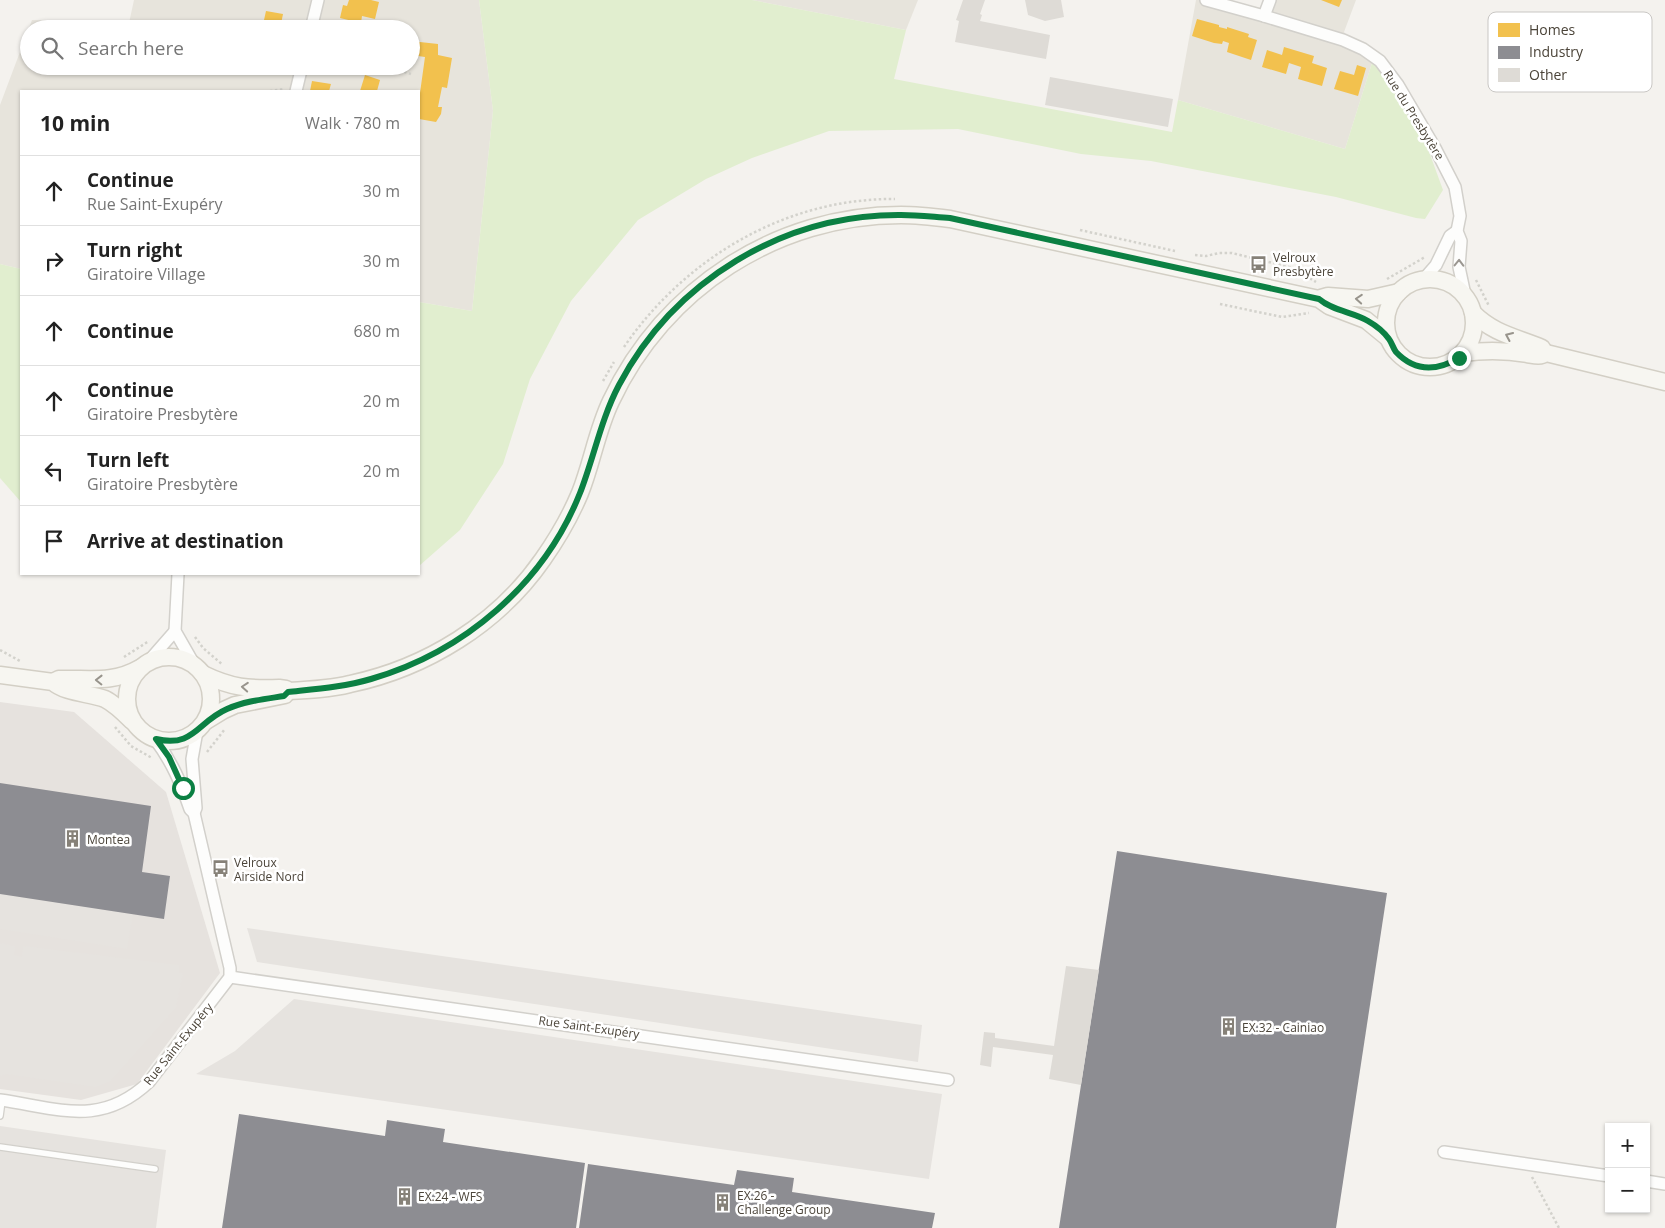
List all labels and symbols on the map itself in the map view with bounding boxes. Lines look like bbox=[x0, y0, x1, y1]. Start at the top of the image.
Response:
legend bbox=[1488, 12, 1652, 92]
text: Homes bbox=[1529, 20, 1576, 39]
text: Industry bbox=[1529, 42, 1584, 61]
text: Other bbox=[1529, 65, 1567, 84]
street label: Rue du Presbytère bbox=[1379, 67, 1449, 163]
place label: Velroux Presbytère bbox=[1273, 249, 1334, 280]
bus stop icon: Velroux Presbytère bbox=[1249, 254, 1269, 274]
one-way arrow bbox=[1454, 259, 1465, 267]
one-way arrow bbox=[1354, 293, 1362, 304]
one-way arrow bbox=[1505, 331, 1514, 342]
route end bbox=[1448, 347, 1471, 370]
one-way arrow bbox=[94, 674, 102, 685]
one-way arrow bbox=[241, 682, 249, 693]
route start bbox=[172, 777, 195, 800]
building icon: Montea bbox=[63, 829, 83, 849]
place label: Montea bbox=[87, 831, 130, 848]
place label: Velroux Airside Nord bbox=[234, 854, 304, 885]
bus stop icon: Velroux Airside Nord bbox=[210, 859, 230, 879]
street label: Rue Saint-Exupéry bbox=[139, 998, 217, 1089]
street label: Rue Saint-Exupéry bbox=[537, 1012, 642, 1043]
building icon: EX.32 - Cainiao bbox=[1218, 1017, 1238, 1037]
place label: EX.32 - Cainiao bbox=[1242, 1019, 1324, 1036]
building icon: EX.24 - WFS bbox=[394, 1186, 414, 1206]
place label: EX.26 - Challenge Group bbox=[737, 1187, 831, 1218]
place label: EX.24 - WFS bbox=[418, 1188, 482, 1205]
building icon: EX.26 - Challenge Group bbox=[713, 1192, 733, 1212]

